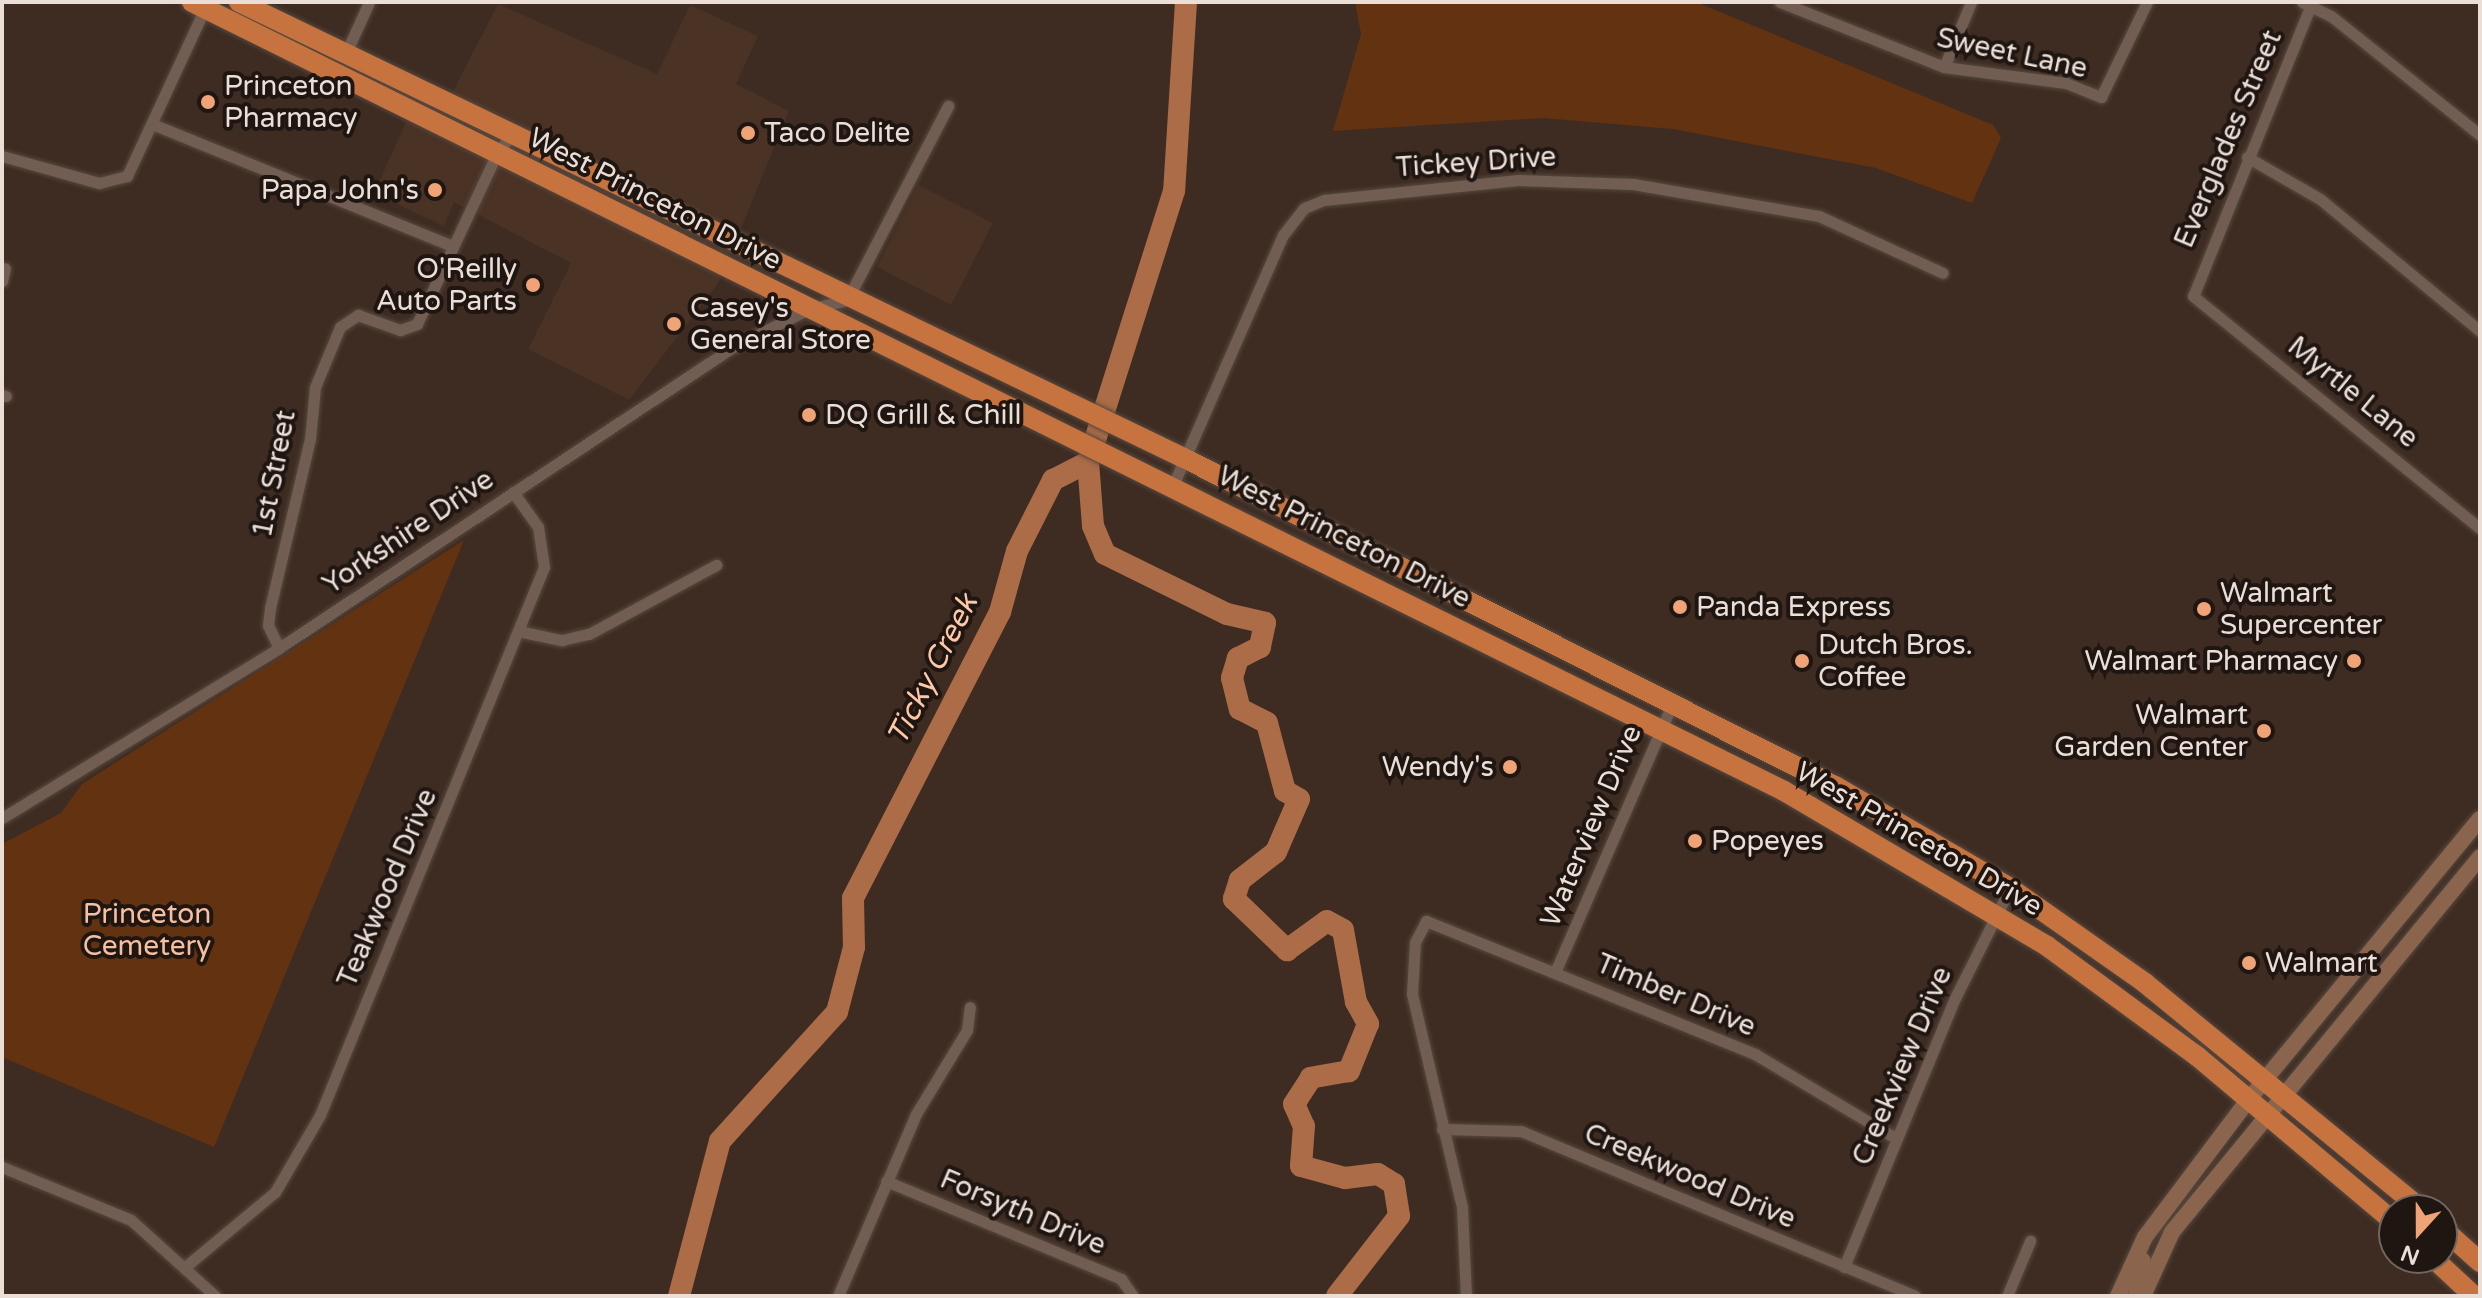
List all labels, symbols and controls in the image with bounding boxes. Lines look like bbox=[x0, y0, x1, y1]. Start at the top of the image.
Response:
street label: Sweet Lane bbox=[1934, 21, 2090, 85]
street label: Everglades Street bbox=[2167, 25, 2289, 253]
place label: Princeton Pharmacy bbox=[224, 69, 358, 135]
marker: Princeton Pharmacy bbox=[199, 93, 217, 111]
place label: Taco Delite bbox=[764, 116, 910, 150]
street label: West Princeton Drive bbox=[523, 121, 787, 277]
marker: Taco Delite bbox=[739, 124, 757, 142]
street label: Tickey Drive bbox=[1395, 140, 1557, 184]
place label: Papa John's bbox=[261, 173, 419, 207]
marker: Papa John's bbox=[426, 181, 444, 199]
place label: O'Reilly Auto Parts bbox=[376, 252, 517, 318]
marker: O'Reilly Auto Parts bbox=[524, 276, 542, 294]
place label: Casey's General Store bbox=[690, 291, 871, 357]
marker: Casey's General Store bbox=[665, 315, 683, 333]
street label: Myrtle Lane bbox=[2281, 329, 2425, 455]
place label: DQ Grill & Chill bbox=[825, 398, 1021, 432]
marker: DQ Grill & Chill bbox=[800, 406, 818, 424]
street label: 1st Street bbox=[245, 408, 303, 540]
street label: West Princeton Drive bbox=[1212, 459, 1476, 615]
street label: Yorkshire Drive bbox=[316, 463, 500, 601]
place label: Walmart Supercenter bbox=[2220, 576, 2382, 642]
water label: Ticky Creek bbox=[880, 589, 986, 751]
place label: Panda Express bbox=[1696, 590, 1891, 624]
marker: Panda Express bbox=[1671, 598, 1689, 616]
marker: Walmart Supercenter bbox=[2195, 600, 2213, 618]
place label: Dutch Bros. Coffee bbox=[1818, 628, 1973, 694]
place label: Walmart Pharmacy bbox=[2084, 644, 2338, 678]
marker: Dutch Bros. Coffee bbox=[1793, 652, 1811, 670]
marker: Walmart Pharmacy bbox=[2345, 652, 2363, 670]
place label: Walmart Garden Center bbox=[2054, 698, 2248, 764]
street label: Waterview Drive bbox=[1533, 720, 1649, 932]
marker: Walmart Garden Center bbox=[2255, 722, 2273, 740]
place label: Wendy's bbox=[1382, 750, 1494, 784]
street label: West Princeton Drive bbox=[1790, 755, 2048, 923]
marker: Wendy's bbox=[1501, 758, 1519, 776]
street label: Teakwood Drive bbox=[330, 784, 444, 992]
place label: Popeyes bbox=[1711, 824, 1824, 858]
marker: Popeyes bbox=[1686, 832, 1704, 850]
park label: Princeton Cemetery bbox=[83, 897, 211, 963]
street label: Timber Drive bbox=[1591, 946, 1761, 1044]
place label: Walmart bbox=[2265, 946, 2378, 980]
marker: Walmart bbox=[2240, 954, 2258, 972]
street label: Creekview Drive bbox=[1845, 962, 1959, 1170]
street label: Creekwood Drive bbox=[1579, 1116, 1801, 1236]
street label: Forsyth Drive bbox=[935, 1162, 1111, 1262]
north arrow bbox=[2378, 1194, 2458, 1274]
text: N bbox=[2397, 1239, 2423, 1270]

